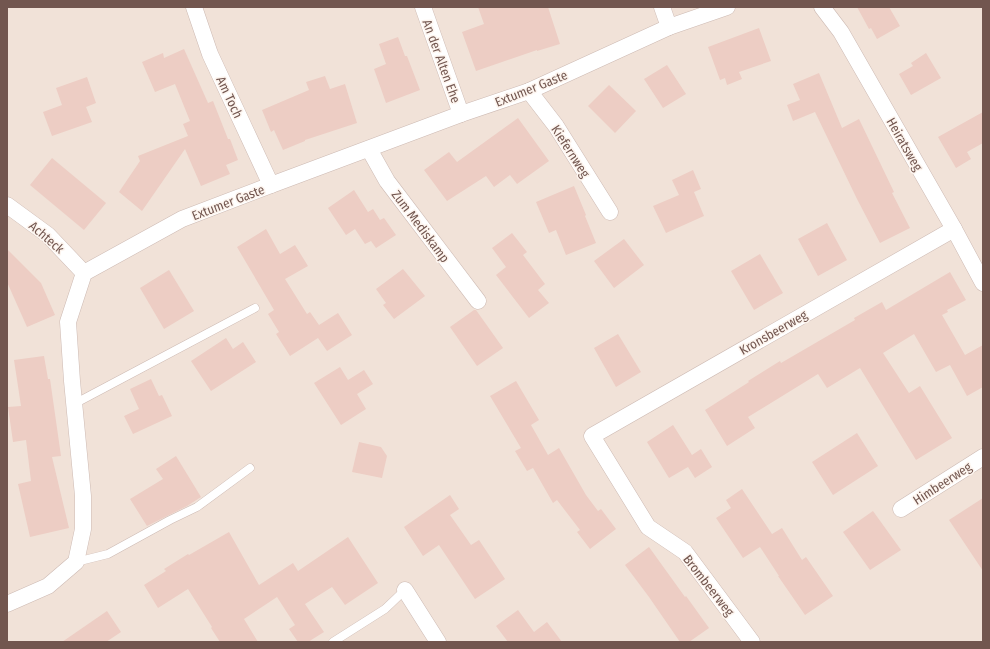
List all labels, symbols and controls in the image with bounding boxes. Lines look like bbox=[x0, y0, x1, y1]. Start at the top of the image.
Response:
street label: An der Alten Ehe bbox=[419, 17, 464, 105]
street label: Extumer Gaste bbox=[493, 67, 570, 110]
street label: Am Toch bbox=[213, 74, 246, 121]
street label: Heiratsweg bbox=[883, 115, 926, 174]
street label: Kiefernweg bbox=[548, 122, 593, 181]
street label: Extumer Gaste bbox=[190, 182, 267, 223]
street label: Zum Mediskamp bbox=[389, 187, 453, 265]
street label: Achteck bbox=[26, 218, 68, 257]
street label: Kronsbeerweg bbox=[737, 307, 811, 358]
street label: Himbeerweg bbox=[910, 459, 975, 508]
street label: Brombeerweg bbox=[680, 552, 738, 620]

